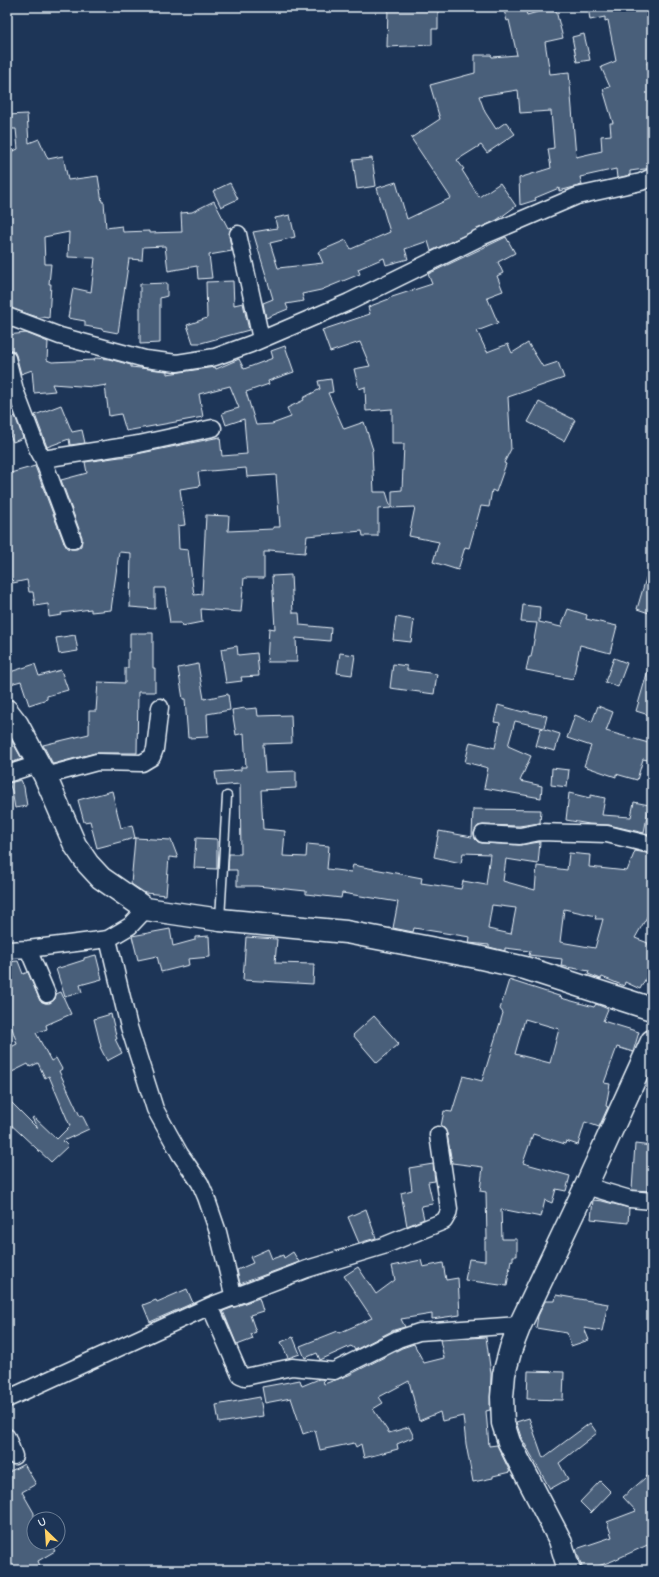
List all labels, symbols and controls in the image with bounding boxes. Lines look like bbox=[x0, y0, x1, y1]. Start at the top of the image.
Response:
north arrow bbox=[26, 1511, 66, 1551]
text: U bbox=[36, 1515, 48, 1530]

